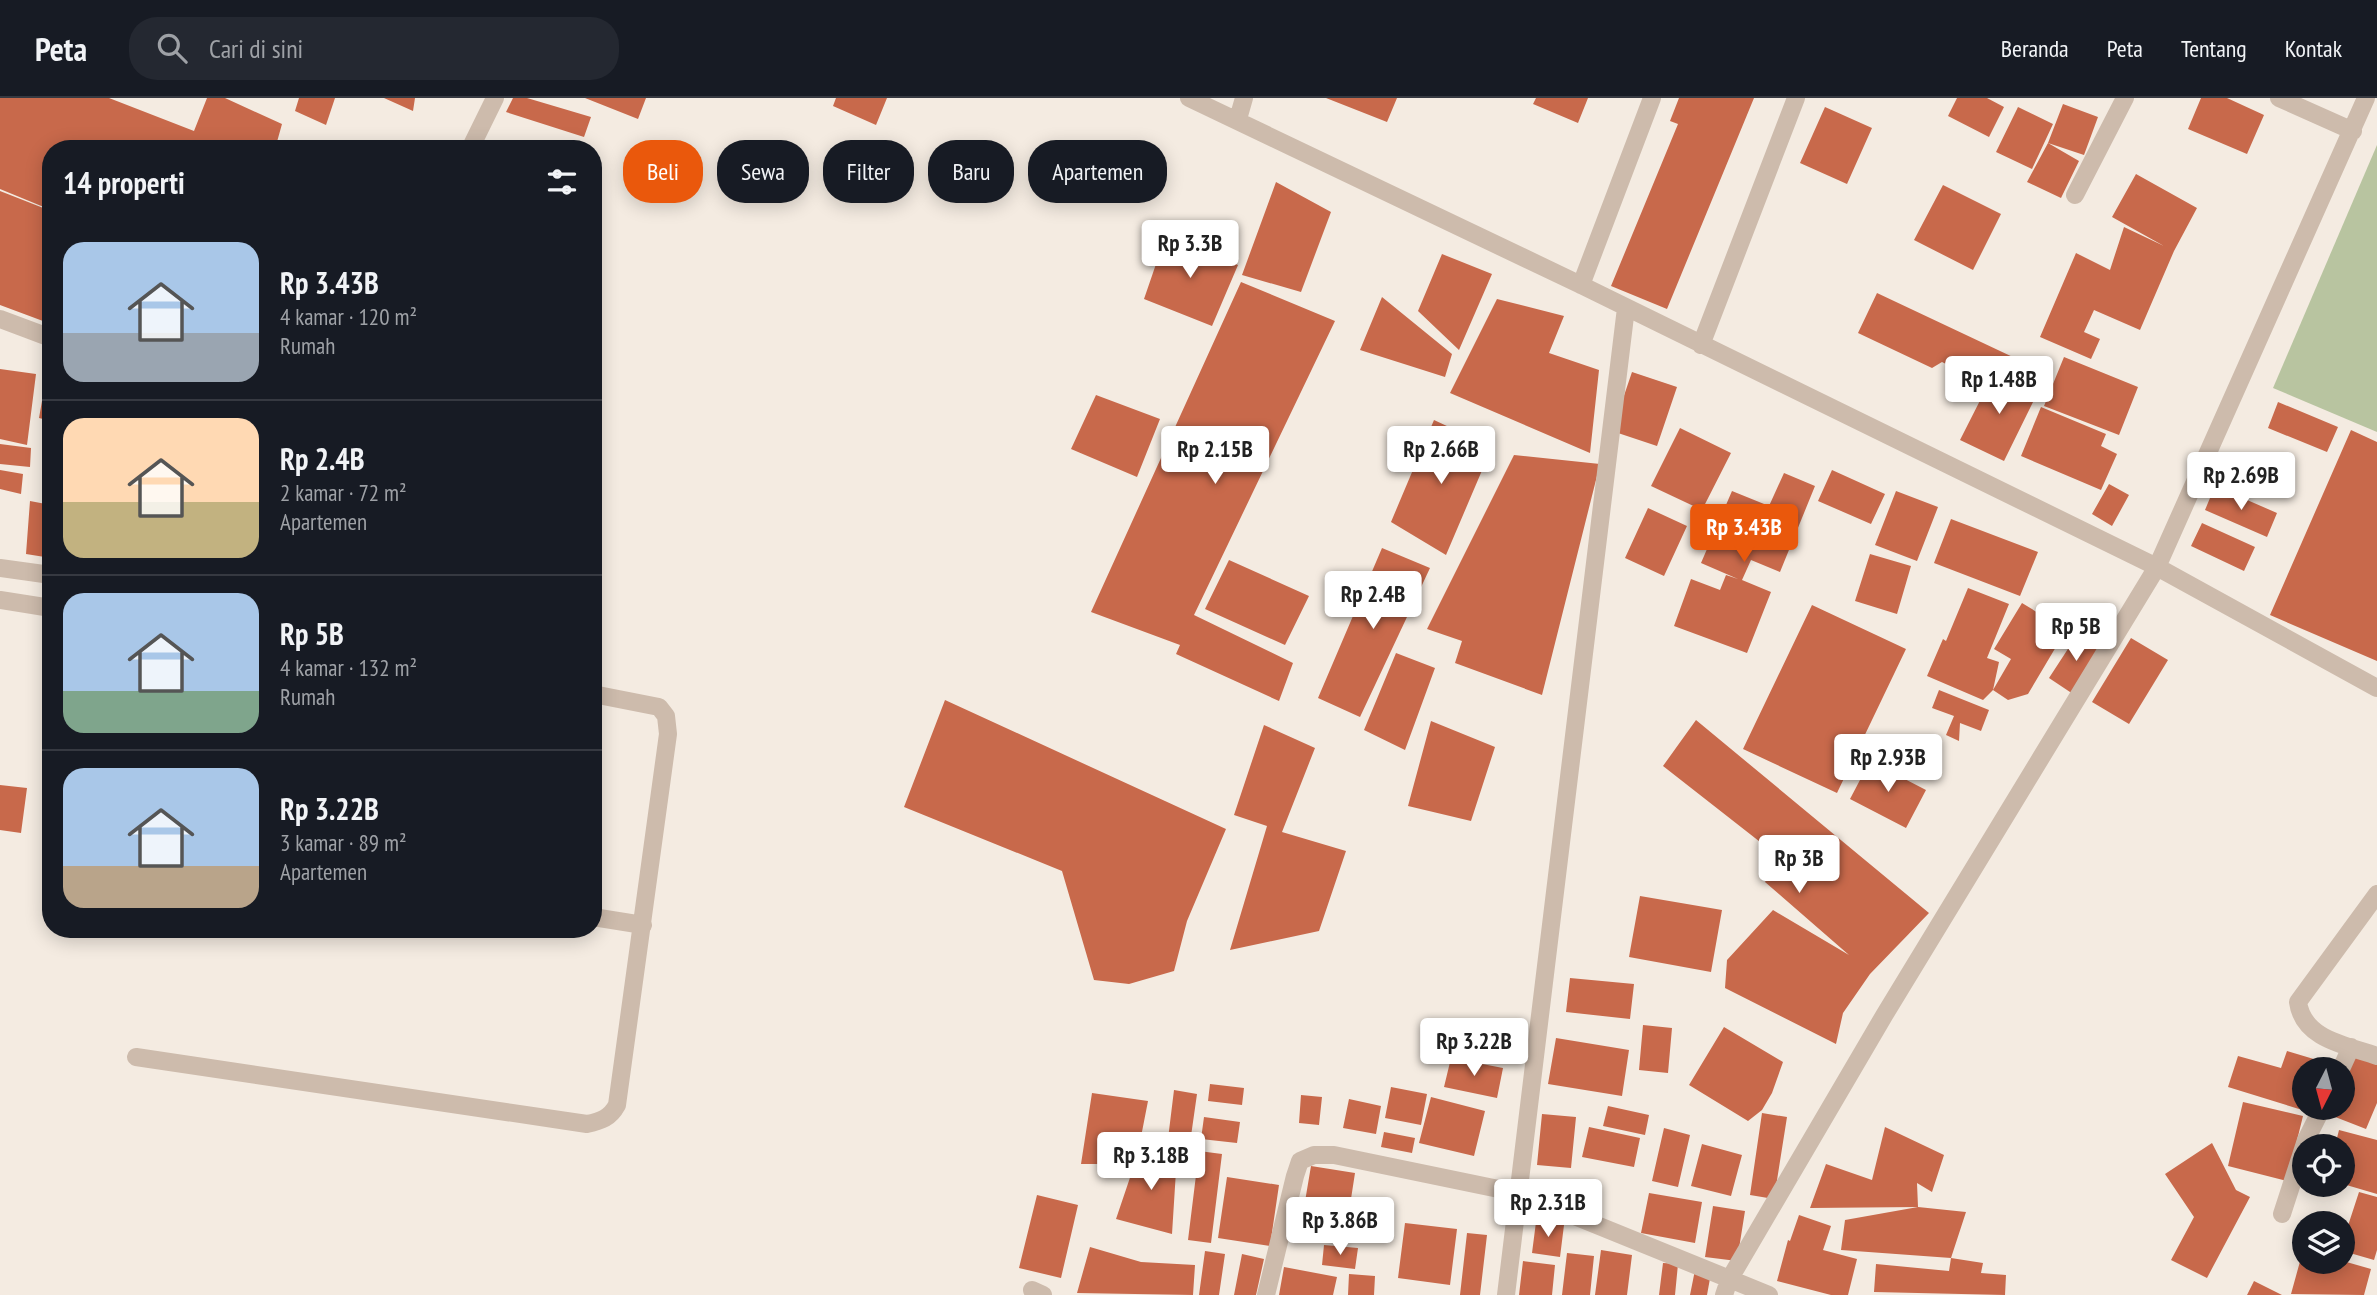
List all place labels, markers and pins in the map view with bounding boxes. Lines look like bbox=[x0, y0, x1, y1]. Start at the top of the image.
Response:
pin: Rp 3.3B bbox=[1125, 220, 1255, 280]
pin: Rp 1.48B bbox=[1927, 356, 2071, 416]
pin: Rp 2.15B bbox=[1143, 426, 1287, 486]
pin: Rp 2.66B bbox=[1369, 426, 1513, 486]
pin: Rp 2.69B bbox=[2169, 452, 2313, 512]
pin: Rp 3.43B bbox=[1672, 504, 1816, 564]
pin: Rp 2.4B bbox=[1308, 572, 1438, 631]
pin: Rp 5B bbox=[2027, 603, 2125, 663]
pin: Rp 2.93B bbox=[1816, 734, 1960, 794]
pin: Rp 3B bbox=[1750, 836, 1848, 895]
pin: Rp 3.22B bbox=[1402, 1018, 1546, 1078]
pin: Rp 3.18B bbox=[1079, 1132, 1223, 1192]
pin: Rp 2.31B bbox=[1476, 1180, 1620, 1239]
pin: Rp 3.86B bbox=[1268, 1198, 1412, 1257]

